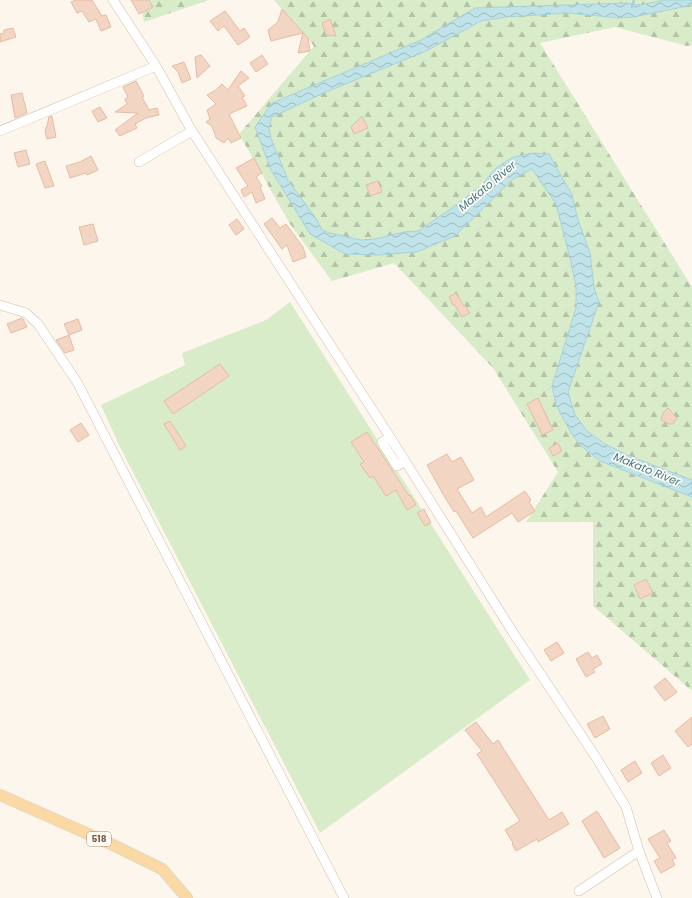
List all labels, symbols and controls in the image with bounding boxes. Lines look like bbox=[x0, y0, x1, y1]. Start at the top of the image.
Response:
water label: Makato River bbox=[455, 157, 520, 215]
water label: Makato River bbox=[611, 448, 684, 490]
road number: 518 bbox=[87, 832, 111, 846]

